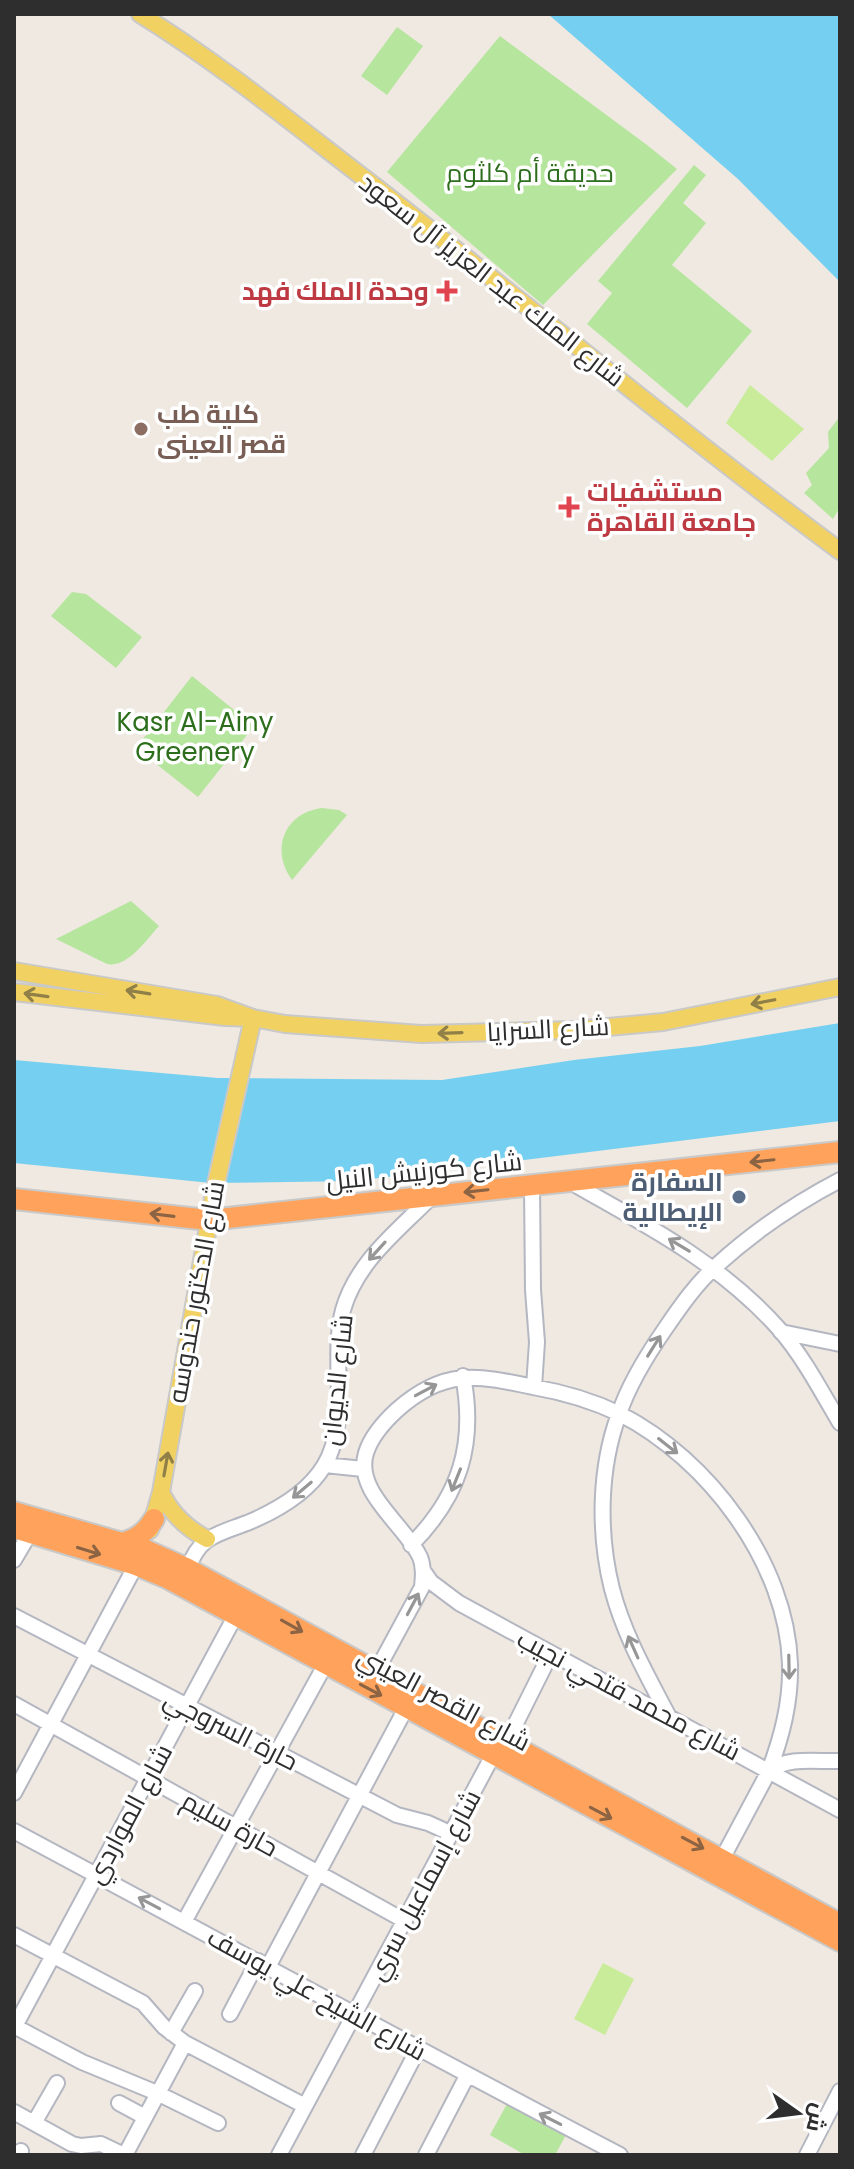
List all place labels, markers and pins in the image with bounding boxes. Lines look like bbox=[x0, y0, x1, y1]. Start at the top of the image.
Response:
place label: وحدة الملك فهد bbox=[242, 273, 429, 309]
marker: وحدة الملك فهد bbox=[436, 280, 458, 302]
place label: كلية طب قصر العينى bbox=[157, 396, 286, 462]
marker: كلية طب قصر العينى bbox=[132, 420, 150, 438]
place label: مستشفيات جامعة القاهرة bbox=[587, 474, 756, 540]
marker: مستشفيات جامعة القاهرة bbox=[558, 496, 580, 518]
place label: السفارة الإيطالية bbox=[623, 1164, 723, 1230]
marker: السفارة الإيطالية bbox=[730, 1188, 748, 1206]

